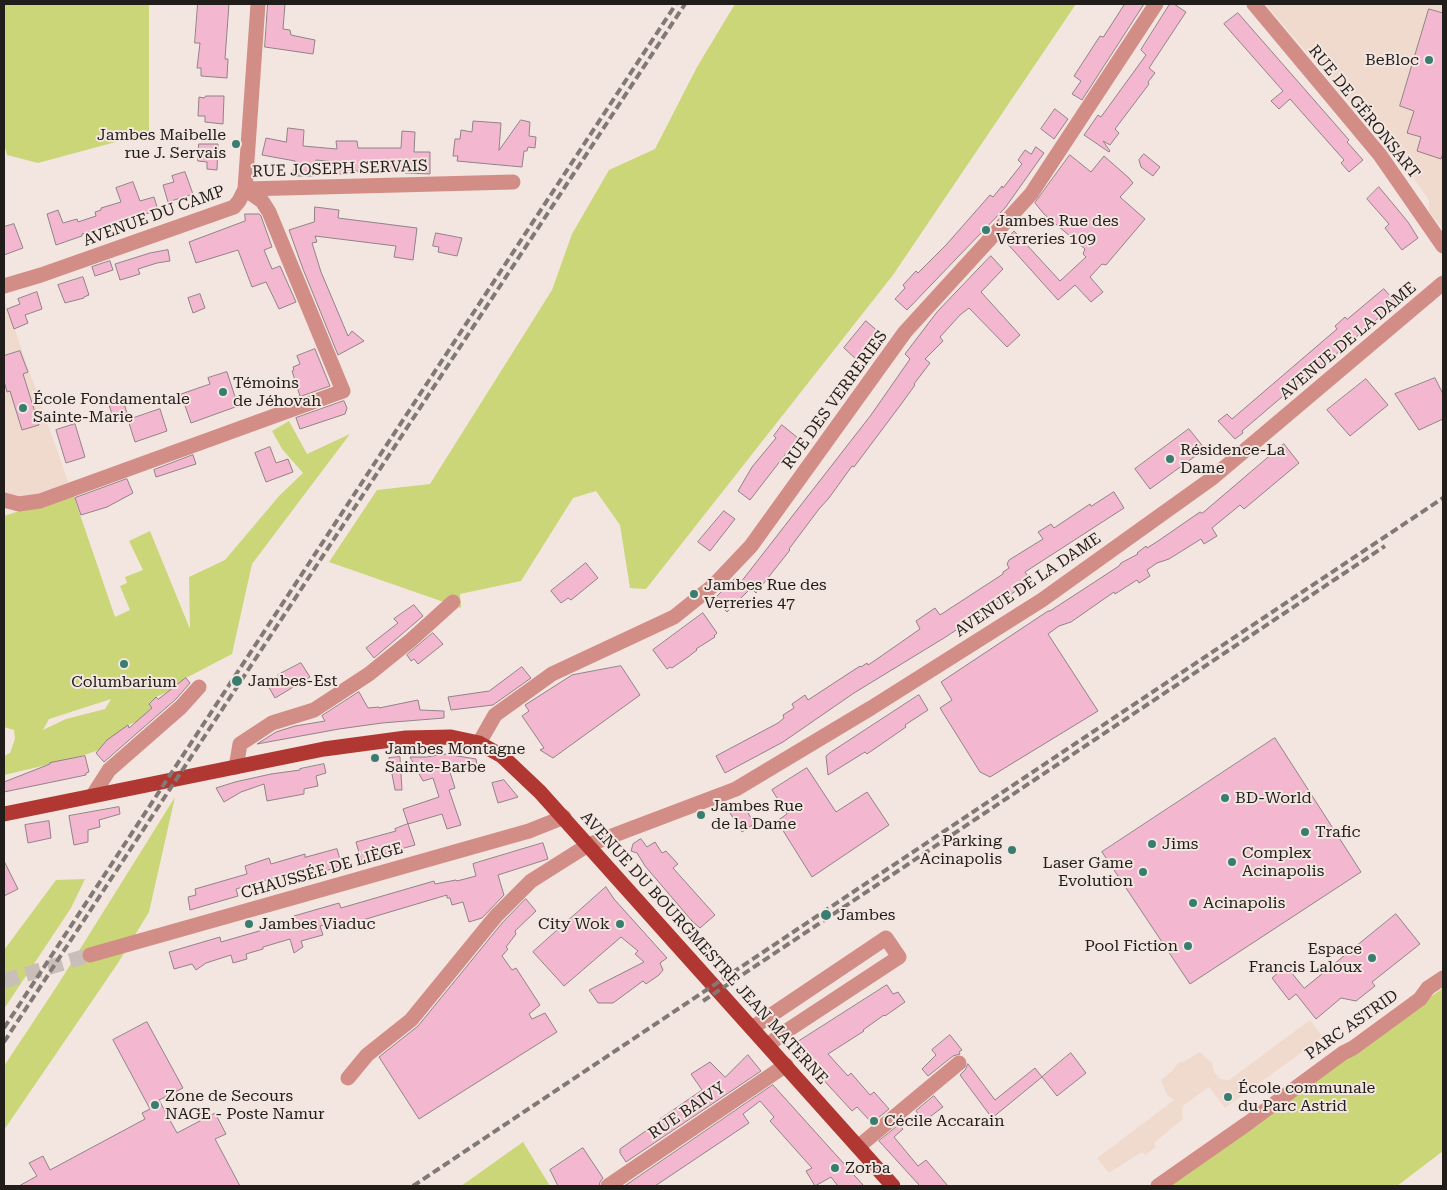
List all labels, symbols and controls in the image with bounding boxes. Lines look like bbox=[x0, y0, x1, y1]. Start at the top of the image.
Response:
street label: RUE DE GÉRONSART bbox=[1304, 41, 1424, 183]
place label: BeBloc bbox=[1365, 50, 1419, 70]
marker: BeBloc bbox=[1423, 54, 1435, 66]
place label: Jambes Maibelle rue J. Servais bbox=[97, 125, 226, 163]
marker: Jambes Maibelle rue J. Servais bbox=[230, 138, 242, 150]
street label: RUE JOSEPH SERVAIS bbox=[252, 156, 428, 182]
street label: AVENUE DU CAMP bbox=[81, 181, 227, 251]
place label: Jambes Rue des Verreries 109 bbox=[996, 211, 1119, 249]
marker: Jambes Rue des Verreries 109 bbox=[980, 224, 992, 236]
street label: AVENUE DE LA DAME bbox=[1276, 278, 1420, 404]
street label: RUE DES VERRERIES bbox=[778, 327, 892, 473]
place label: Témoins de Jéhovah bbox=[233, 373, 321, 411]
marker: Témoins de Jéhovah bbox=[217, 386, 229, 398]
place label: École Fondamentale Sainte-Marie bbox=[33, 389, 190, 427]
marker: École Fondamentale Sainte-Marie bbox=[17, 402, 29, 414]
place label: Résidence-La Dame bbox=[1180, 440, 1285, 478]
marker: Résidence-La Dame bbox=[1164, 453, 1176, 465]
street label: AVENUE DE LA DAME bbox=[951, 529, 1105, 641]
place label: Jambes Rue des Verreries 47 bbox=[704, 575, 827, 613]
marker: Jambes Rue des Verreries 47 bbox=[688, 588, 700, 600]
marker: Columbarium bbox=[118, 658, 130, 670]
place label: Jambes-Est bbox=[248, 671, 337, 691]
place label: Columbarium bbox=[71, 672, 177, 692]
marker: Jambes-Est bbox=[230, 674, 244, 688]
place label: Jambes Montagne Sainte-Barbe bbox=[385, 739, 525, 777]
marker: Jambes Montagne Sainte-Barbe bbox=[369, 752, 381, 764]
place label: BD-World bbox=[1235, 788, 1312, 808]
marker: BD-World bbox=[1219, 792, 1231, 804]
place label: Jambes Rue de la Dame bbox=[711, 796, 803, 834]
street label: AVENUE DU BOURGMESTRE JEAN MATERNE bbox=[576, 808, 832, 1088]
marker: Jambes Rue de la Dame bbox=[695, 809, 707, 821]
place label: Trafic bbox=[1315, 822, 1360, 842]
marker: Trafic bbox=[1299, 826, 1311, 838]
place label: Parking Acinapolis bbox=[920, 831, 1002, 869]
place label: Jims bbox=[1162, 834, 1198, 854]
marker: Jims bbox=[1146, 838, 1158, 850]
street label: CHAUSSÉE DE LIÈGE bbox=[239, 839, 405, 903]
place label: Complex Acinapolis bbox=[1242, 843, 1324, 881]
marker: Parking Acinapolis bbox=[1006, 844, 1018, 856]
place label: Laser Game Evolution bbox=[1043, 853, 1133, 891]
marker: Complex Acinapolis bbox=[1226, 856, 1238, 868]
marker: Laser Game Evolution bbox=[1137, 866, 1149, 878]
place label: Acinapolis bbox=[1203, 893, 1285, 913]
marker: Acinapolis bbox=[1187, 897, 1199, 909]
place label: Jambes bbox=[837, 905, 895, 925]
marker: Jambes bbox=[819, 908, 833, 922]
place label: Jambes Viaduc bbox=[259, 914, 375, 934]
place label: City Wok bbox=[538, 914, 610, 934]
marker: Jambes Viaduc bbox=[243, 918, 255, 930]
marker: City Wok bbox=[614, 918, 626, 930]
place label: Pool Fiction bbox=[1085, 936, 1178, 956]
place label: Espace Francis Laloux bbox=[1249, 939, 1362, 977]
marker: Pool Fiction bbox=[1182, 940, 1194, 952]
marker: Espace Francis Laloux bbox=[1366, 952, 1378, 964]
street label: PARC ASTRID bbox=[1302, 986, 1402, 1064]
street label: RUE BAIVY bbox=[645, 1078, 729, 1144]
place label: École communale du Parc Astrid bbox=[1238, 1078, 1375, 1116]
place label: Zone de Secours NAGE - Poste Namur bbox=[165, 1086, 325, 1124]
marker: École communale du Parc Astrid bbox=[1222, 1091, 1234, 1103]
marker: Zone de Secours NAGE - Poste Namur bbox=[149, 1099, 161, 1111]
place label: Cécile Accarain bbox=[884, 1111, 1004, 1131]
marker: Cécile Accarain bbox=[868, 1115, 880, 1127]
place label: Zorba bbox=[845, 1158, 890, 1178]
marker: Zorba bbox=[829, 1162, 841, 1174]

